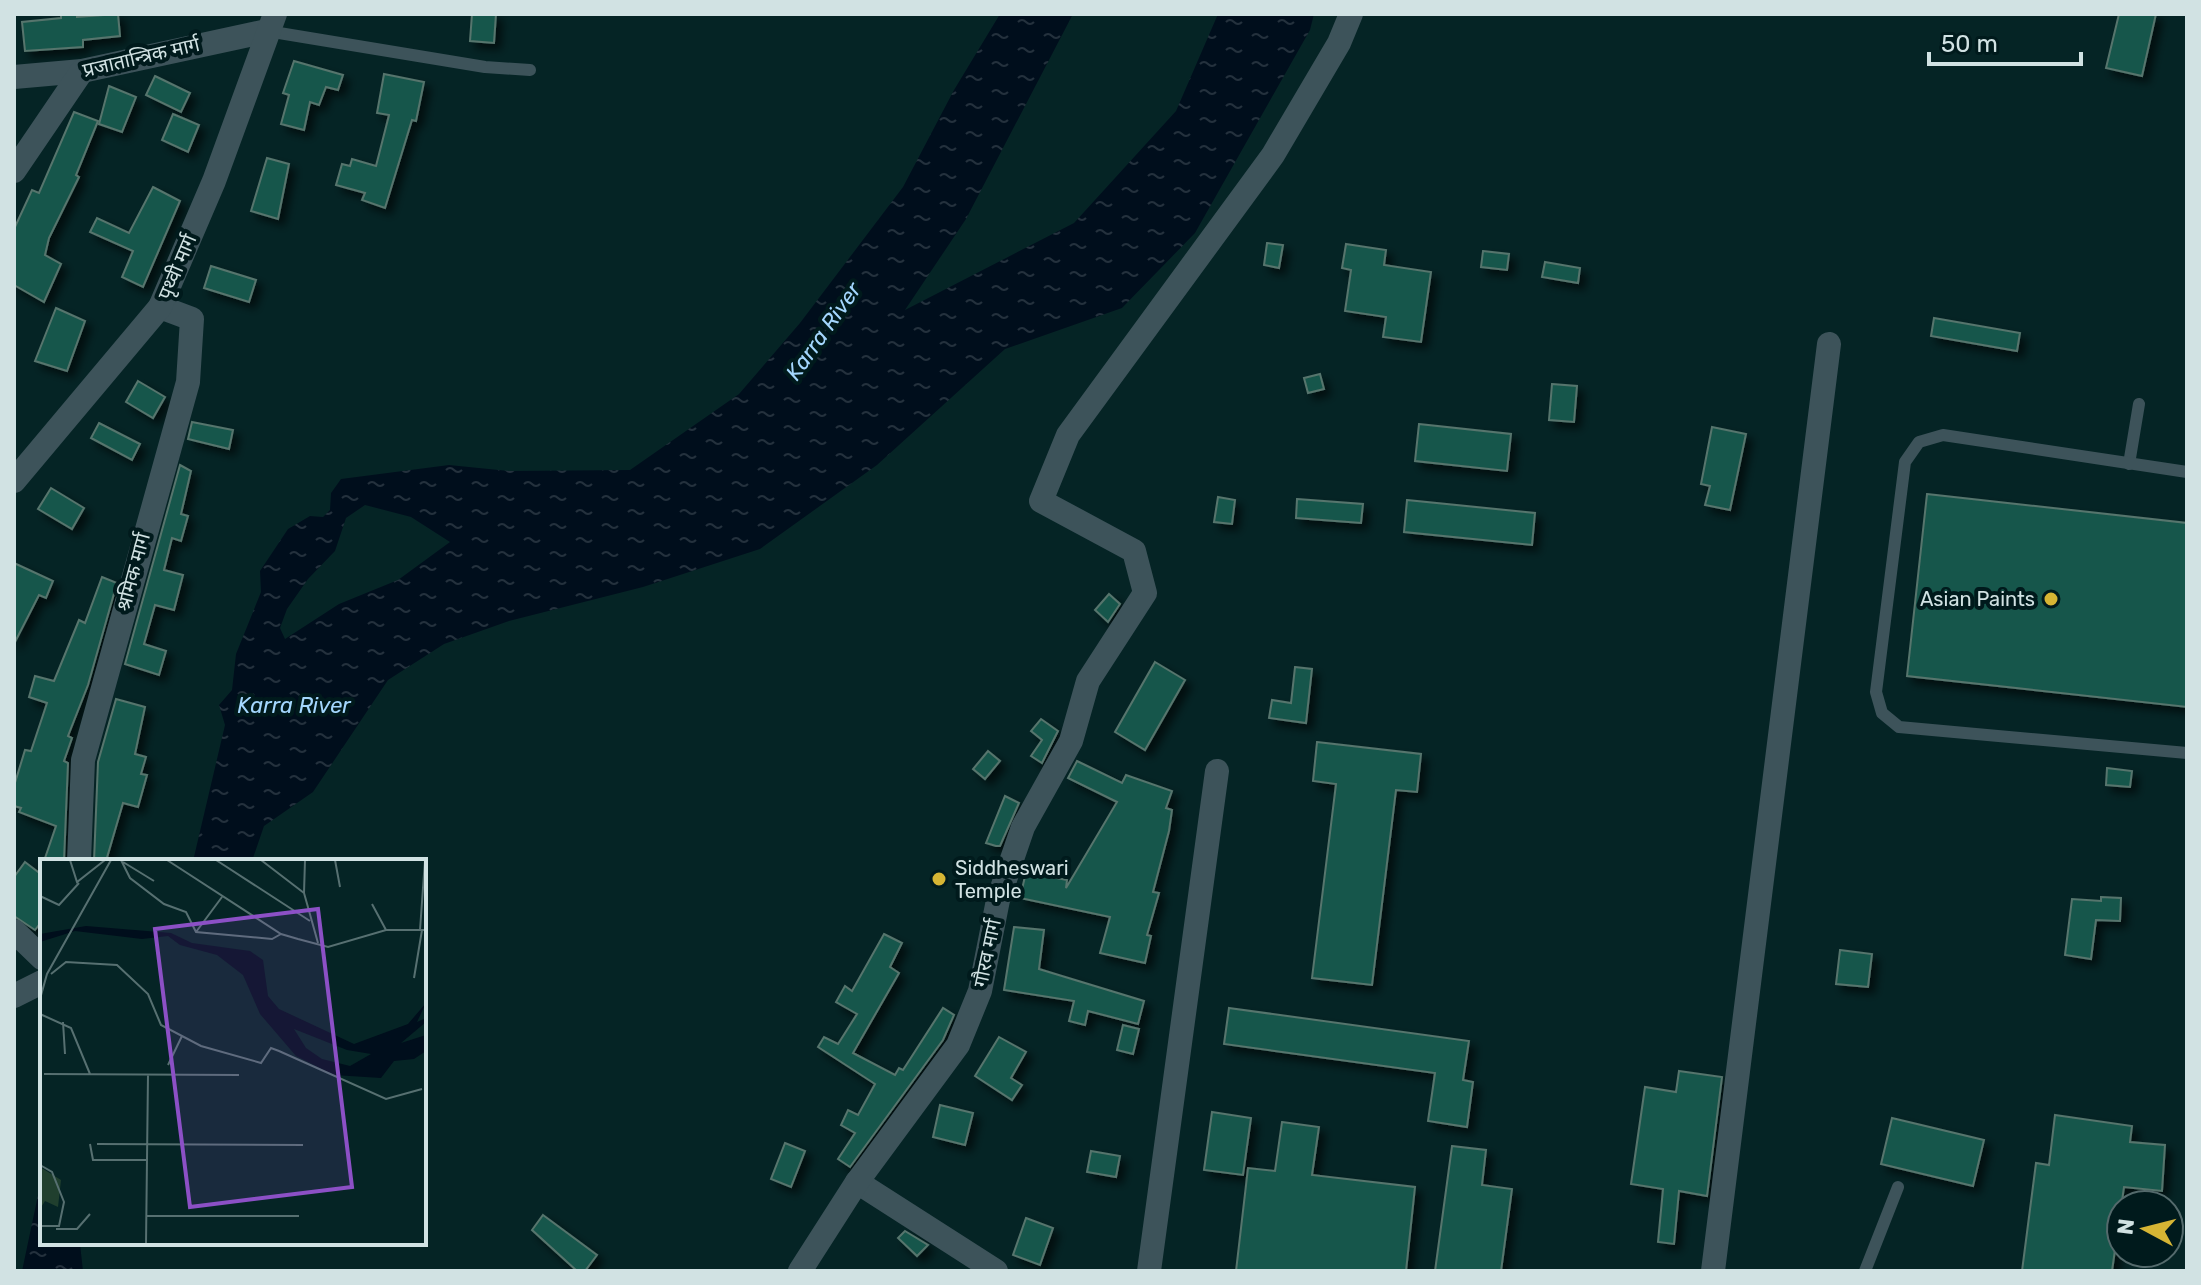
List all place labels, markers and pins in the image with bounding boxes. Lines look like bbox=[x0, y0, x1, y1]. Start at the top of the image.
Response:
place label: Asian Paints bbox=[1920, 587, 2035, 611]
marker: Asian Paints bbox=[2042, 590, 2060, 608]
place label: Siddheswari Temple bbox=[955, 856, 1069, 903]
marker: Siddheswari Temple bbox=[930, 870, 948, 888]

